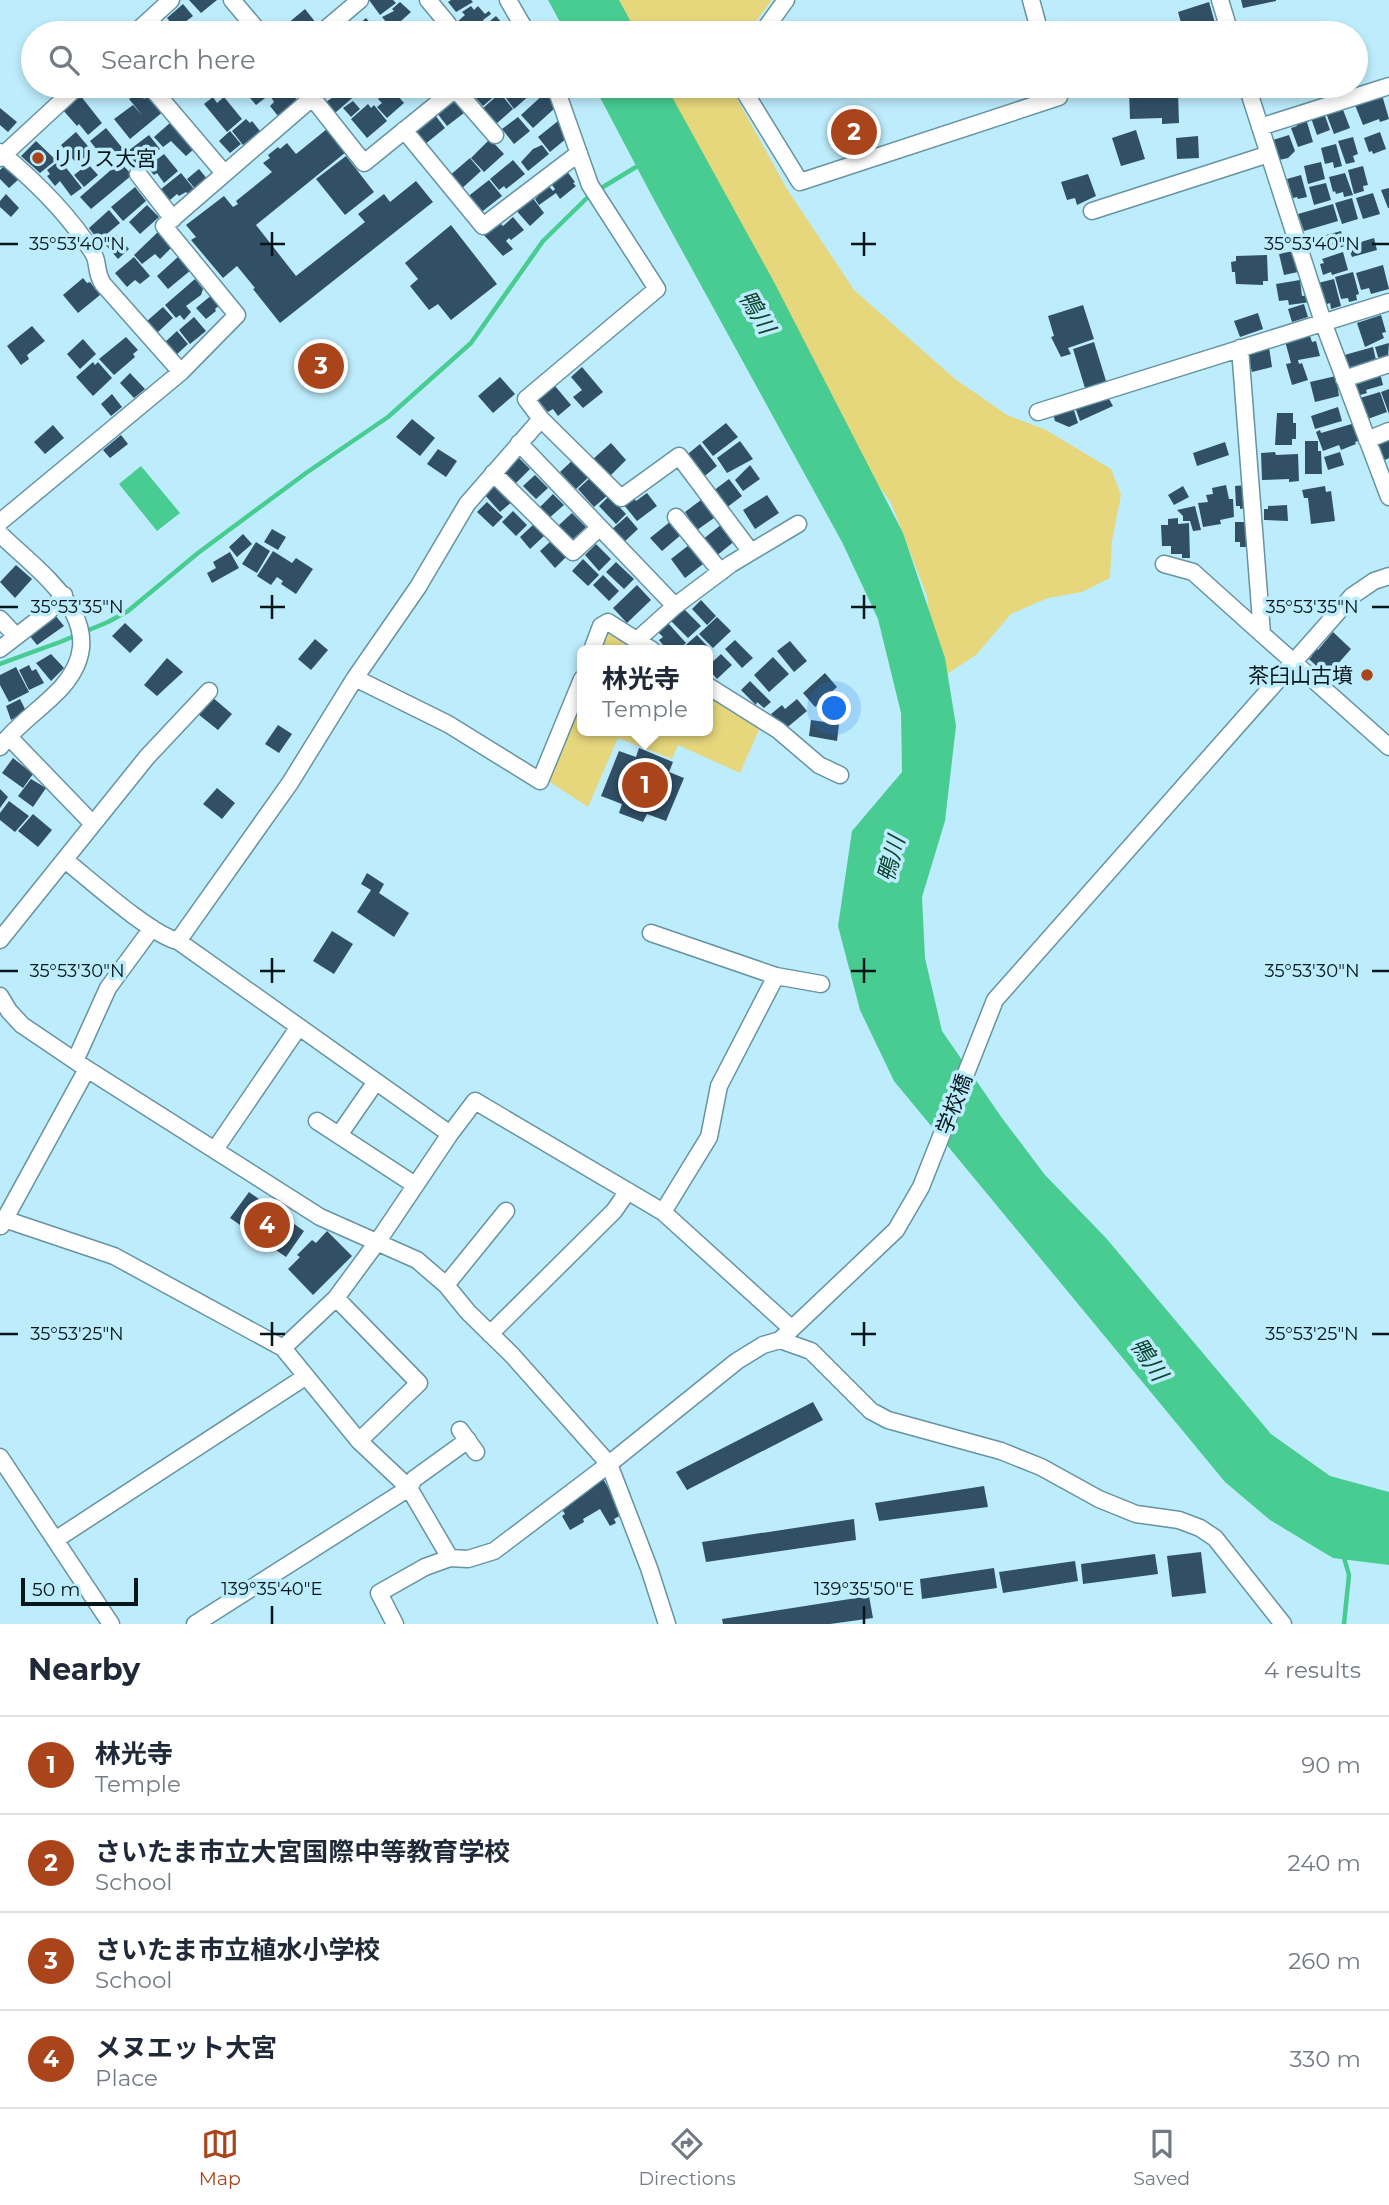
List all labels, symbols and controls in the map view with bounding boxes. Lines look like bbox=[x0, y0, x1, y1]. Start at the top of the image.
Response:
search box bbox=[21, 21, 1368, 98]
icon: search bbox=[45, 41, 83, 79]
text: Search here bbox=[101, 44, 256, 76]
pin: 2 bbox=[831, 106, 877, 158]
place label: リリス大宮 bbox=[52, 146, 157, 171]
marker: リリス大宮 bbox=[30, 150, 46, 166]
text: 35°53'40"N bbox=[29, 233, 125, 255]
text: 35°53'40"N bbox=[1264, 233, 1360, 255]
water label: 鴨川 bbox=[733, 285, 782, 341]
pin: 3 bbox=[298, 340, 344, 392]
text: 35°53'35"N bbox=[30, 596, 124, 618]
text: 35°53'35"N bbox=[1265, 596, 1359, 618]
popup bbox=[577, 645, 713, 736]
text: 林光寺 bbox=[602, 663, 680, 695]
place label: 茶臼山古墳 bbox=[1248, 663, 1353, 688]
marker: 茶臼山古墳 bbox=[1359, 667, 1375, 683]
your location bbox=[817, 691, 851, 725]
text: Temple bbox=[602, 695, 688, 723]
pin: 1 bbox=[622, 759, 668, 811]
water label: 鴨川 bbox=[872, 830, 911, 885]
text: 35°53'30"N bbox=[29, 960, 125, 982]
text: 35°53'30"N bbox=[1264, 960, 1360, 982]
street label: 学校橋 bbox=[931, 1070, 977, 1138]
pin: 4 bbox=[244, 1199, 290, 1251]
text: 35°53'25"N bbox=[30, 1323, 124, 1345]
text: 35°53'25"N bbox=[1265, 1323, 1359, 1345]
water label: 鴨川 bbox=[1125, 1332, 1175, 1388]
scale bar bbox=[21, 1575, 138, 1607]
text: 50 m bbox=[32, 1578, 80, 1601]
text: 139°35'40"E bbox=[221, 1578, 323, 1600]
text: 139°35'50"E bbox=[814, 1578, 914, 1600]
text: Nearby bbox=[28, 1651, 140, 1688]
text: 4 results bbox=[1264, 1656, 1361, 1684]
text: 林光寺 bbox=[95, 1738, 173, 1770]
text: 1 bbox=[46, 1751, 56, 1779]
text: 90 m bbox=[1301, 1751, 1361, 1779]
text: Temple bbox=[95, 1770, 181, 1798]
text: さいたま市立大宮国際中等教育学校 bbox=[95, 1836, 510, 1868]
text: 2 bbox=[44, 1849, 58, 1877]
text: 240 m bbox=[1288, 1849, 1361, 1877]
text: School bbox=[95, 1868, 173, 1896]
text: さいたま市立植水小学校 bbox=[95, 1934, 380, 1966]
text: 3 bbox=[44, 1947, 58, 1975]
text: 260 m bbox=[1288, 1947, 1361, 1975]
text: School bbox=[95, 1966, 173, 1994]
text: メヌエット大宮 bbox=[95, 2032, 277, 2064]
text: 4 bbox=[43, 2045, 59, 2073]
text: 330 m bbox=[1290, 2045, 1361, 2073]
text: Place bbox=[95, 2064, 158, 2092]
tab: Map bbox=[199, 2125, 241, 2190]
tab: Directions bbox=[638, 2125, 736, 2190]
tab: Saved bbox=[1133, 2125, 1190, 2190]

